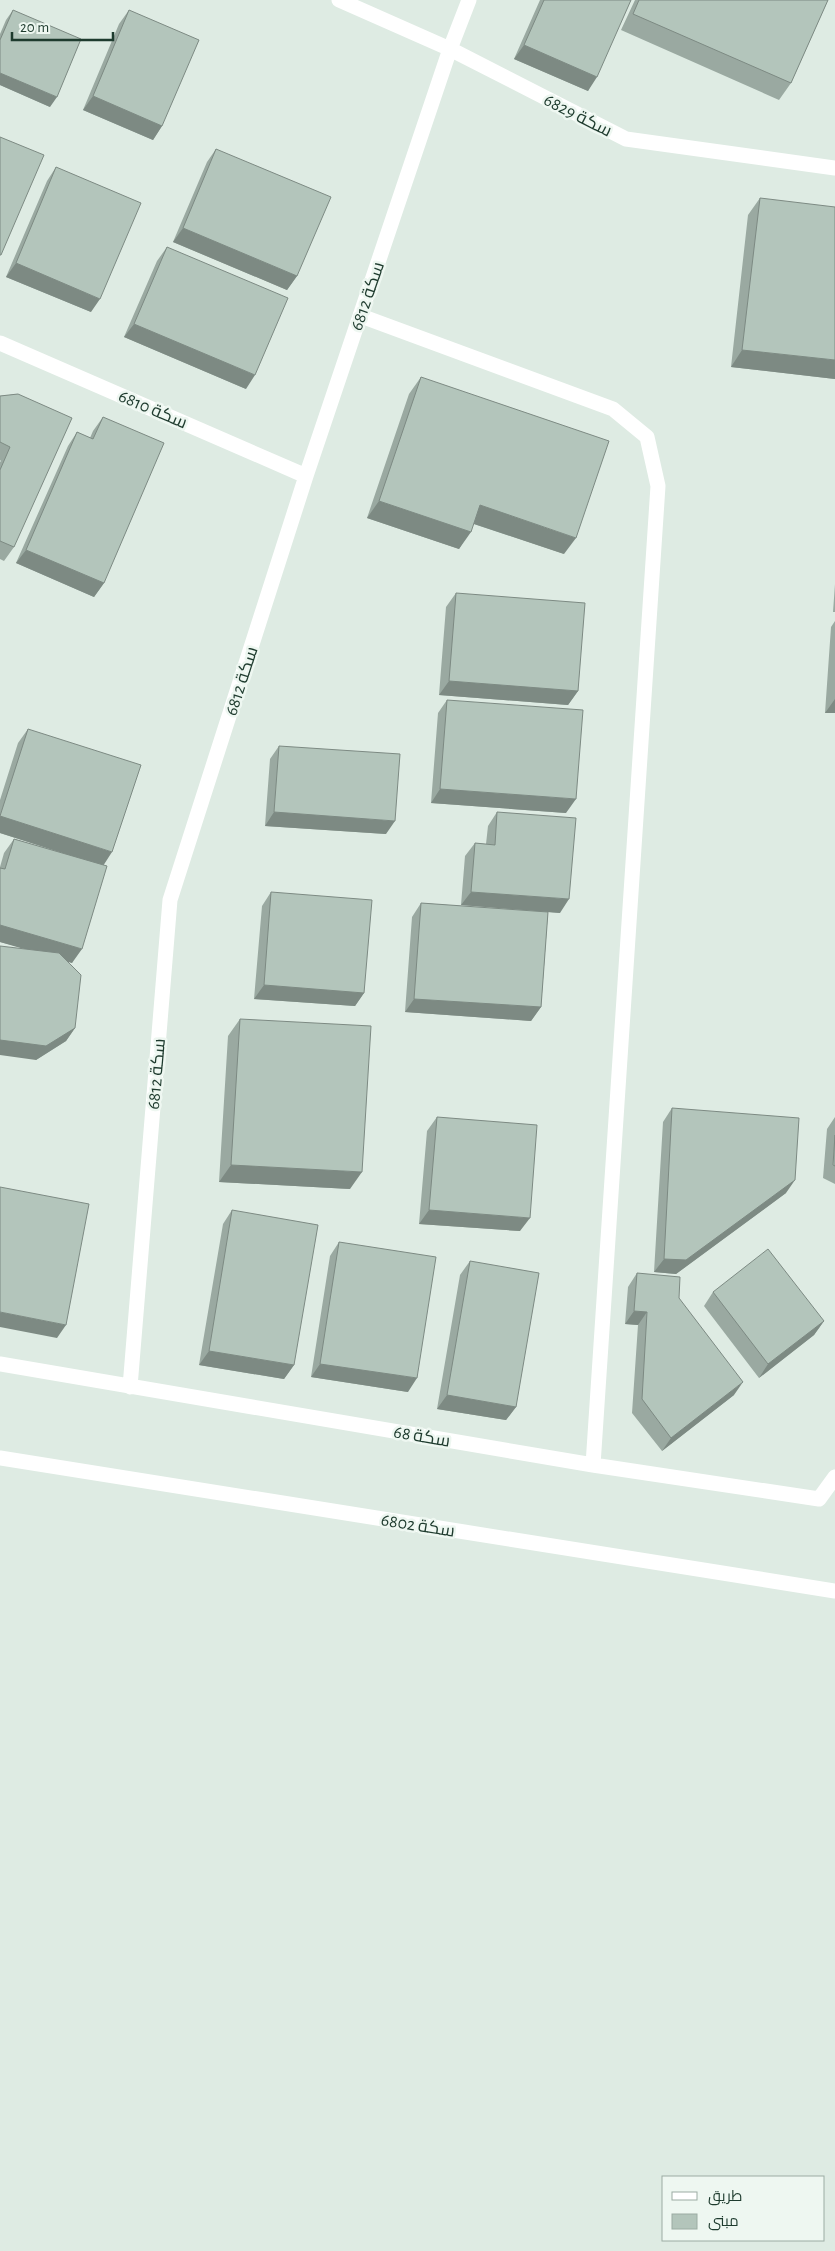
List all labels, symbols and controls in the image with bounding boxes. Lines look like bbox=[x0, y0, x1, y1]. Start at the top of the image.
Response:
scale bar bbox=[12, 10, 114, 42]
text: 20 m bbox=[20, 20, 49, 35]
street label: سكة 6829 bbox=[541, 91, 614, 141]
street label: سكة 6812 bbox=[348, 260, 388, 333]
street label: سكة 6810 bbox=[116, 387, 190, 432]
street label: سكة 6812 bbox=[222, 645, 262, 718]
street label: سكة 6812 bbox=[145, 1038, 169, 1110]
street label: 68 سكة bbox=[392, 1423, 452, 1451]
street label: سكة 6802 bbox=[379, 1511, 456, 1541]
legend bbox=[662, 2176, 825, 2241]
text: طريق bbox=[708, 2189, 742, 2206]
text: مبنى bbox=[708, 2214, 739, 2231]

